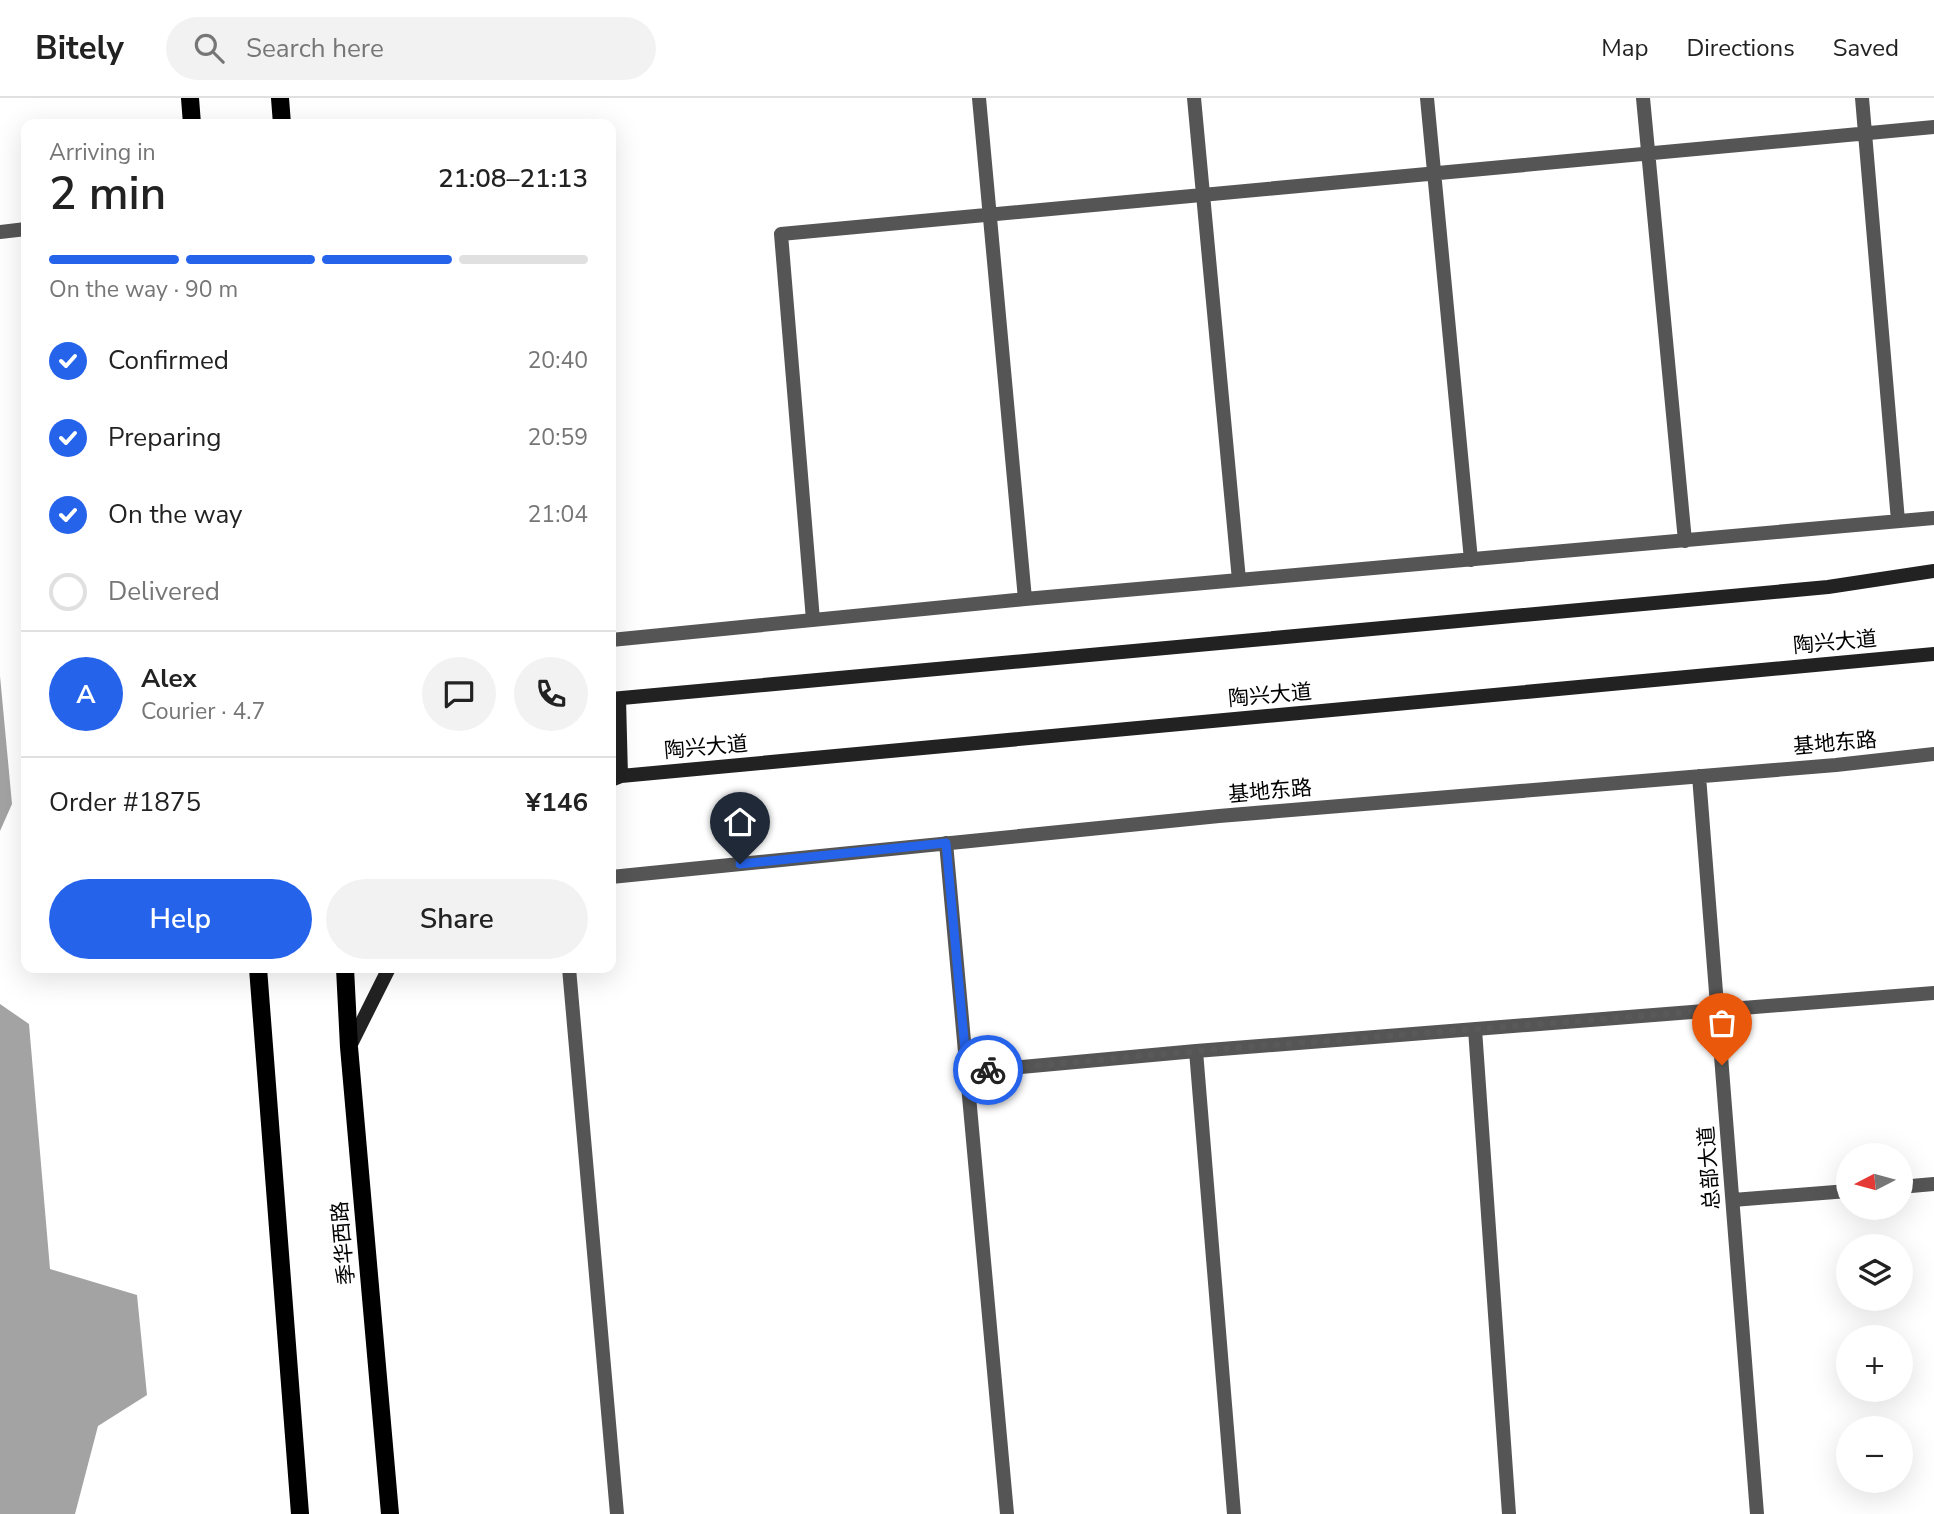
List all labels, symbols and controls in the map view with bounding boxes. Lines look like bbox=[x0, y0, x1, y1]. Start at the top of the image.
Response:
search box bbox=[166, 17, 656, 80]
text: Bitely bbox=[35, 26, 124, 71]
icon: search bbox=[190, 29, 228, 67]
text: Search here bbox=[246, 31, 384, 66]
text: Map bbox=[1601, 32, 1648, 64]
text: Directions bbox=[1686, 32, 1795, 64]
text: Saved bbox=[1833, 32, 1899, 64]
text: Arriving in bbox=[49, 137, 156, 168]
text: 21:08–21:13 bbox=[438, 161, 588, 196]
text: 2 min bbox=[49, 162, 166, 225]
text: On the way · 90 m bbox=[49, 274, 238, 305]
icon: check bbox=[49, 342, 87, 380]
text: Confirmed bbox=[108, 343, 229, 378]
text: 20:40 bbox=[528, 345, 588, 376]
icon: check bbox=[49, 419, 87, 457]
text: Preparing bbox=[108, 420, 221, 455]
text: 20:59 bbox=[528, 422, 588, 453]
icon: check bbox=[49, 496, 87, 534]
text: On the way bbox=[108, 497, 242, 532]
text: 21:04 bbox=[528, 499, 588, 530]
text: Delivered bbox=[108, 574, 220, 609]
street label: 陶兴大道 bbox=[1792, 624, 1878, 660]
button: chat bbox=[422, 657, 496, 731]
button: phone bbox=[514, 657, 588, 731]
text: Alex bbox=[141, 661, 197, 696]
text: A bbox=[76, 677, 96, 712]
street label: 陶兴大道 bbox=[1227, 677, 1313, 713]
text: Courier · 4.7 bbox=[141, 696, 265, 727]
street label: 基地东路 bbox=[1792, 725, 1878, 761]
street label: 陶兴大道 bbox=[663, 729, 749, 765]
street label: 基地东路 bbox=[1227, 773, 1313, 809]
text: Order #1875 bbox=[49, 785, 201, 820]
text: ¥146 bbox=[526, 785, 588, 820]
pin bbox=[710, 792, 770, 864]
icon: home bbox=[721, 803, 759, 841]
button: Help bbox=[49, 879, 312, 959]
button: Share bbox=[326, 879, 588, 959]
pin bbox=[1692, 993, 1752, 1065]
icon: bag bbox=[1703, 1004, 1741, 1042]
courier bbox=[953, 1035, 1023, 1105]
icon: bike bbox=[969, 1051, 1007, 1089]
street label: 总部大道 bbox=[1692, 1125, 1726, 1211]
north arrow bbox=[1836, 1143, 1913, 1220]
map controls bbox=[1836, 1143, 1913, 1493]
street label: 季华西路 bbox=[325, 1200, 361, 1286]
button: layers bbox=[1836, 1234, 1913, 1311]
button: + bbox=[1836, 1325, 1913, 1402]
button: − bbox=[1836, 1416, 1913, 1493]

